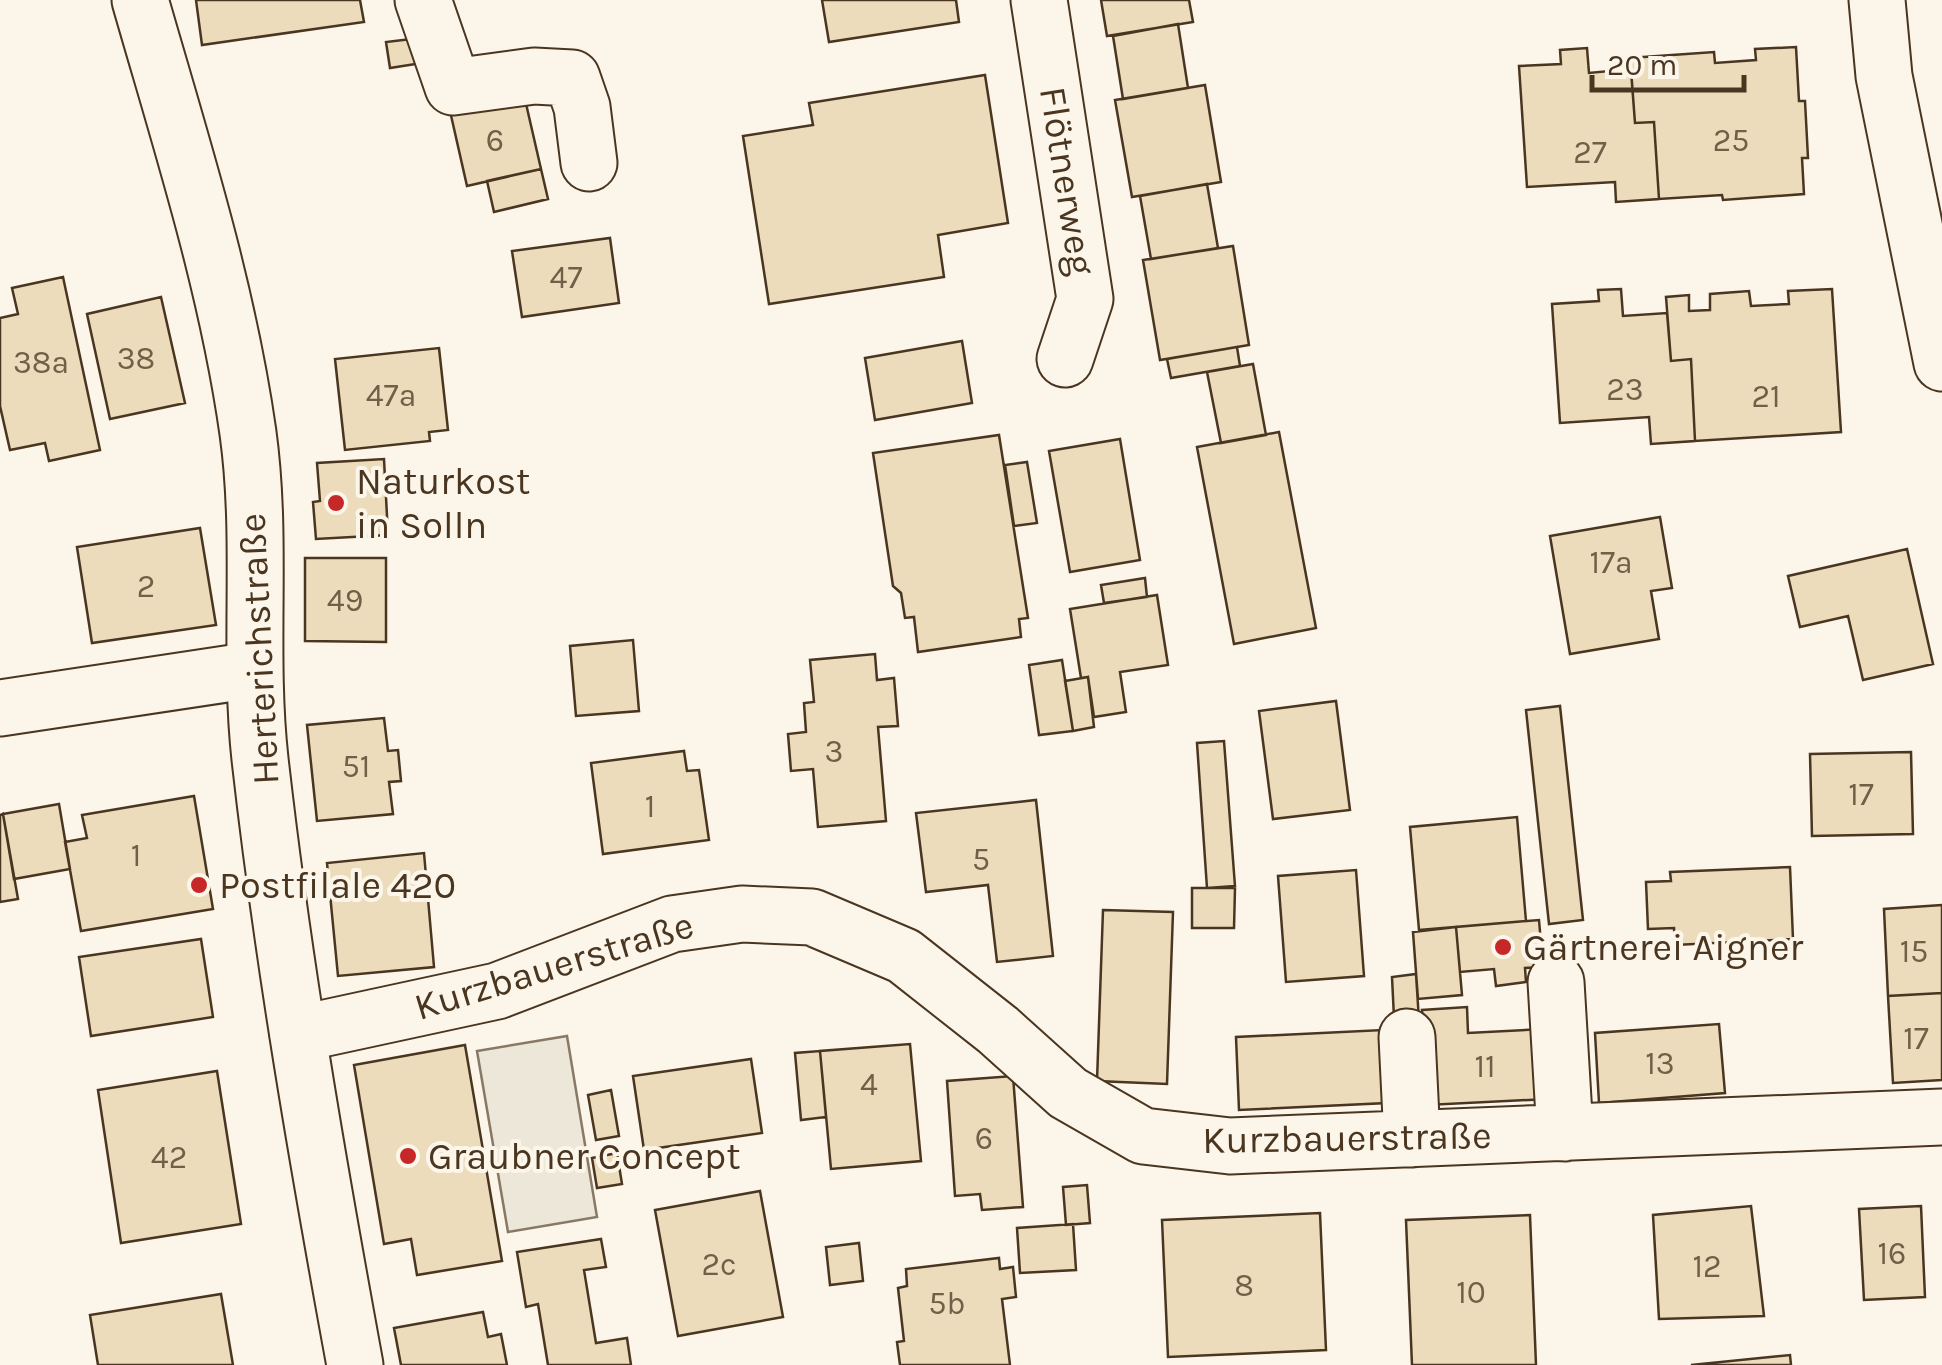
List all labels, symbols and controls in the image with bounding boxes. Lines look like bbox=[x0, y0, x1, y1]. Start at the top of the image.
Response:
scale bar bbox=[1592, 30, 1744, 92]
text: 20 m bbox=[1607, 47, 1677, 83]
street label: Flötnerweg bbox=[1030, 84, 1104, 278]
house number: 6 bbox=[486, 122, 504, 159]
house number: 25 bbox=[1713, 122, 1749, 159]
house number: 27 bbox=[1573, 134, 1607, 171]
house number: 47 bbox=[550, 259, 582, 296]
house number: 38 bbox=[117, 340, 155, 377]
house number: 38a bbox=[13, 344, 69, 381]
house number: 23 bbox=[1606, 371, 1644, 408]
house number: 47a bbox=[366, 377, 416, 414]
house number: 21 bbox=[1751, 378, 1781, 415]
place label: Naturkost in Solln bbox=[356, 459, 530, 548]
marker: Naturkost in Solln bbox=[325, 492, 347, 514]
street label: Herterichstraße bbox=[229, 512, 289, 786]
house number: 17a bbox=[1589, 544, 1633, 581]
house number: 2 bbox=[137, 568, 155, 605]
house number: 49 bbox=[327, 582, 363, 619]
house number: 3 bbox=[825, 733, 843, 770]
house number: 51 bbox=[342, 748, 370, 785]
house number: 17 bbox=[1848, 776, 1874, 813]
house number: 1 bbox=[645, 788, 655, 825]
house number: 1 bbox=[131, 837, 141, 874]
house number: 5 bbox=[972, 841, 990, 878]
place label: Postfilale 420 bbox=[219, 863, 456, 908]
marker: Postfilale 420 bbox=[188, 874, 210, 896]
street label: Kurzbauerstraße bbox=[409, 902, 699, 1030]
place label: Gärtnerei Aigner bbox=[1523, 925, 1804, 970]
house number: 15 bbox=[1900, 933, 1928, 970]
marker: Gärtnerei Aigner bbox=[1492, 936, 1514, 958]
house number: 17 bbox=[1903, 1020, 1929, 1057]
house number: 13 bbox=[1645, 1045, 1675, 1082]
house number: 11 bbox=[1474, 1048, 1496, 1085]
house number: 4 bbox=[860, 1066, 878, 1103]
street label: Kurzbauerstraße bbox=[1202, 1113, 1492, 1163]
house number: 6 bbox=[975, 1120, 993, 1157]
place label: Graubner Concept bbox=[428, 1134, 740, 1179]
house number: 42 bbox=[151, 1139, 187, 1176]
marker: Graubner Concept bbox=[397, 1145, 419, 1167]
house number: 16 bbox=[1878, 1235, 1906, 1272]
house number: 2c bbox=[701, 1246, 737, 1283]
house number: 12 bbox=[1692, 1248, 1722, 1285]
house number: 8 bbox=[1234, 1267, 1254, 1304]
house number: 10 bbox=[1456, 1274, 1486, 1311]
house number: 5b bbox=[928, 1285, 966, 1322]

